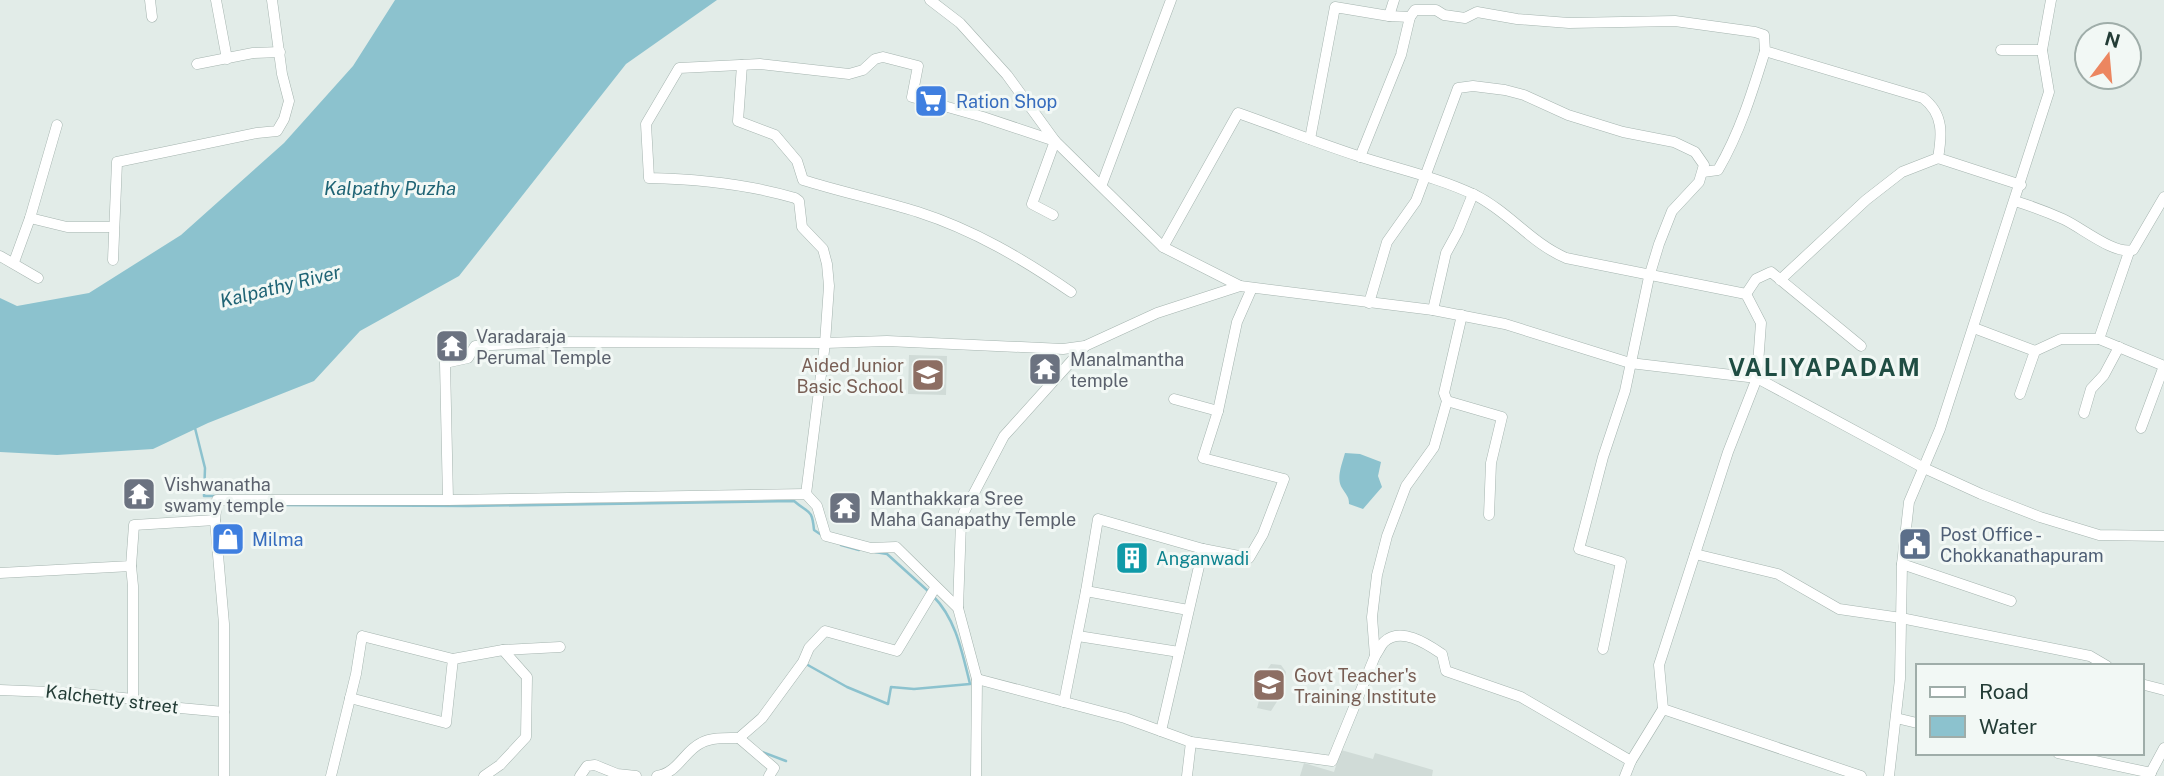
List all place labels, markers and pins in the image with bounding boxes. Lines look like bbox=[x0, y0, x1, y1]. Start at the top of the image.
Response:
supermarket icon: Ration Shop bbox=[912, 82, 950, 120]
place label: Ration Shop bbox=[956, 91, 1057, 112]
place label: Varadaraja Perumal Temple bbox=[476, 326, 612, 368]
temple icon: Varadaraja Perumal Temple bbox=[433, 327, 471, 365]
place label: Manalmantha temple bbox=[1070, 349, 1184, 391]
temple icon: Manalmantha temple bbox=[1026, 350, 1064, 388]
place label: Aided Junior Basic School bbox=[797, 355, 904, 397]
school or university icon: Aided Junior Basic School bbox=[909, 356, 947, 394]
place label: Vishwanatha swamy temple bbox=[164, 474, 285, 516]
temple icon: Vishwanatha swamy temple bbox=[120, 475, 158, 513]
place label: Manthakkara Sree Maha Ganapathy Temple bbox=[870, 488, 1076, 530]
temple icon: Manthakkara Sree Maha Ganapathy Temple bbox=[826, 489, 864, 527]
shop icon: Milma bbox=[209, 520, 247, 558]
place label: Post Office - Chokkanathapuram bbox=[1940, 524, 2104, 566]
public building icon: Post Office - Chokkanathapuram bbox=[1896, 525, 1934, 563]
place label: Milma bbox=[252, 529, 303, 550]
building icon: Anganwadi bbox=[1113, 539, 1151, 577]
place label: Anganwadi bbox=[1156, 548, 1249, 569]
place label: Govt Teacher's Training Institute bbox=[1294, 665, 1436, 707]
school or university icon: Govt Teacher's Training Institute bbox=[1250, 666, 1288, 704]

